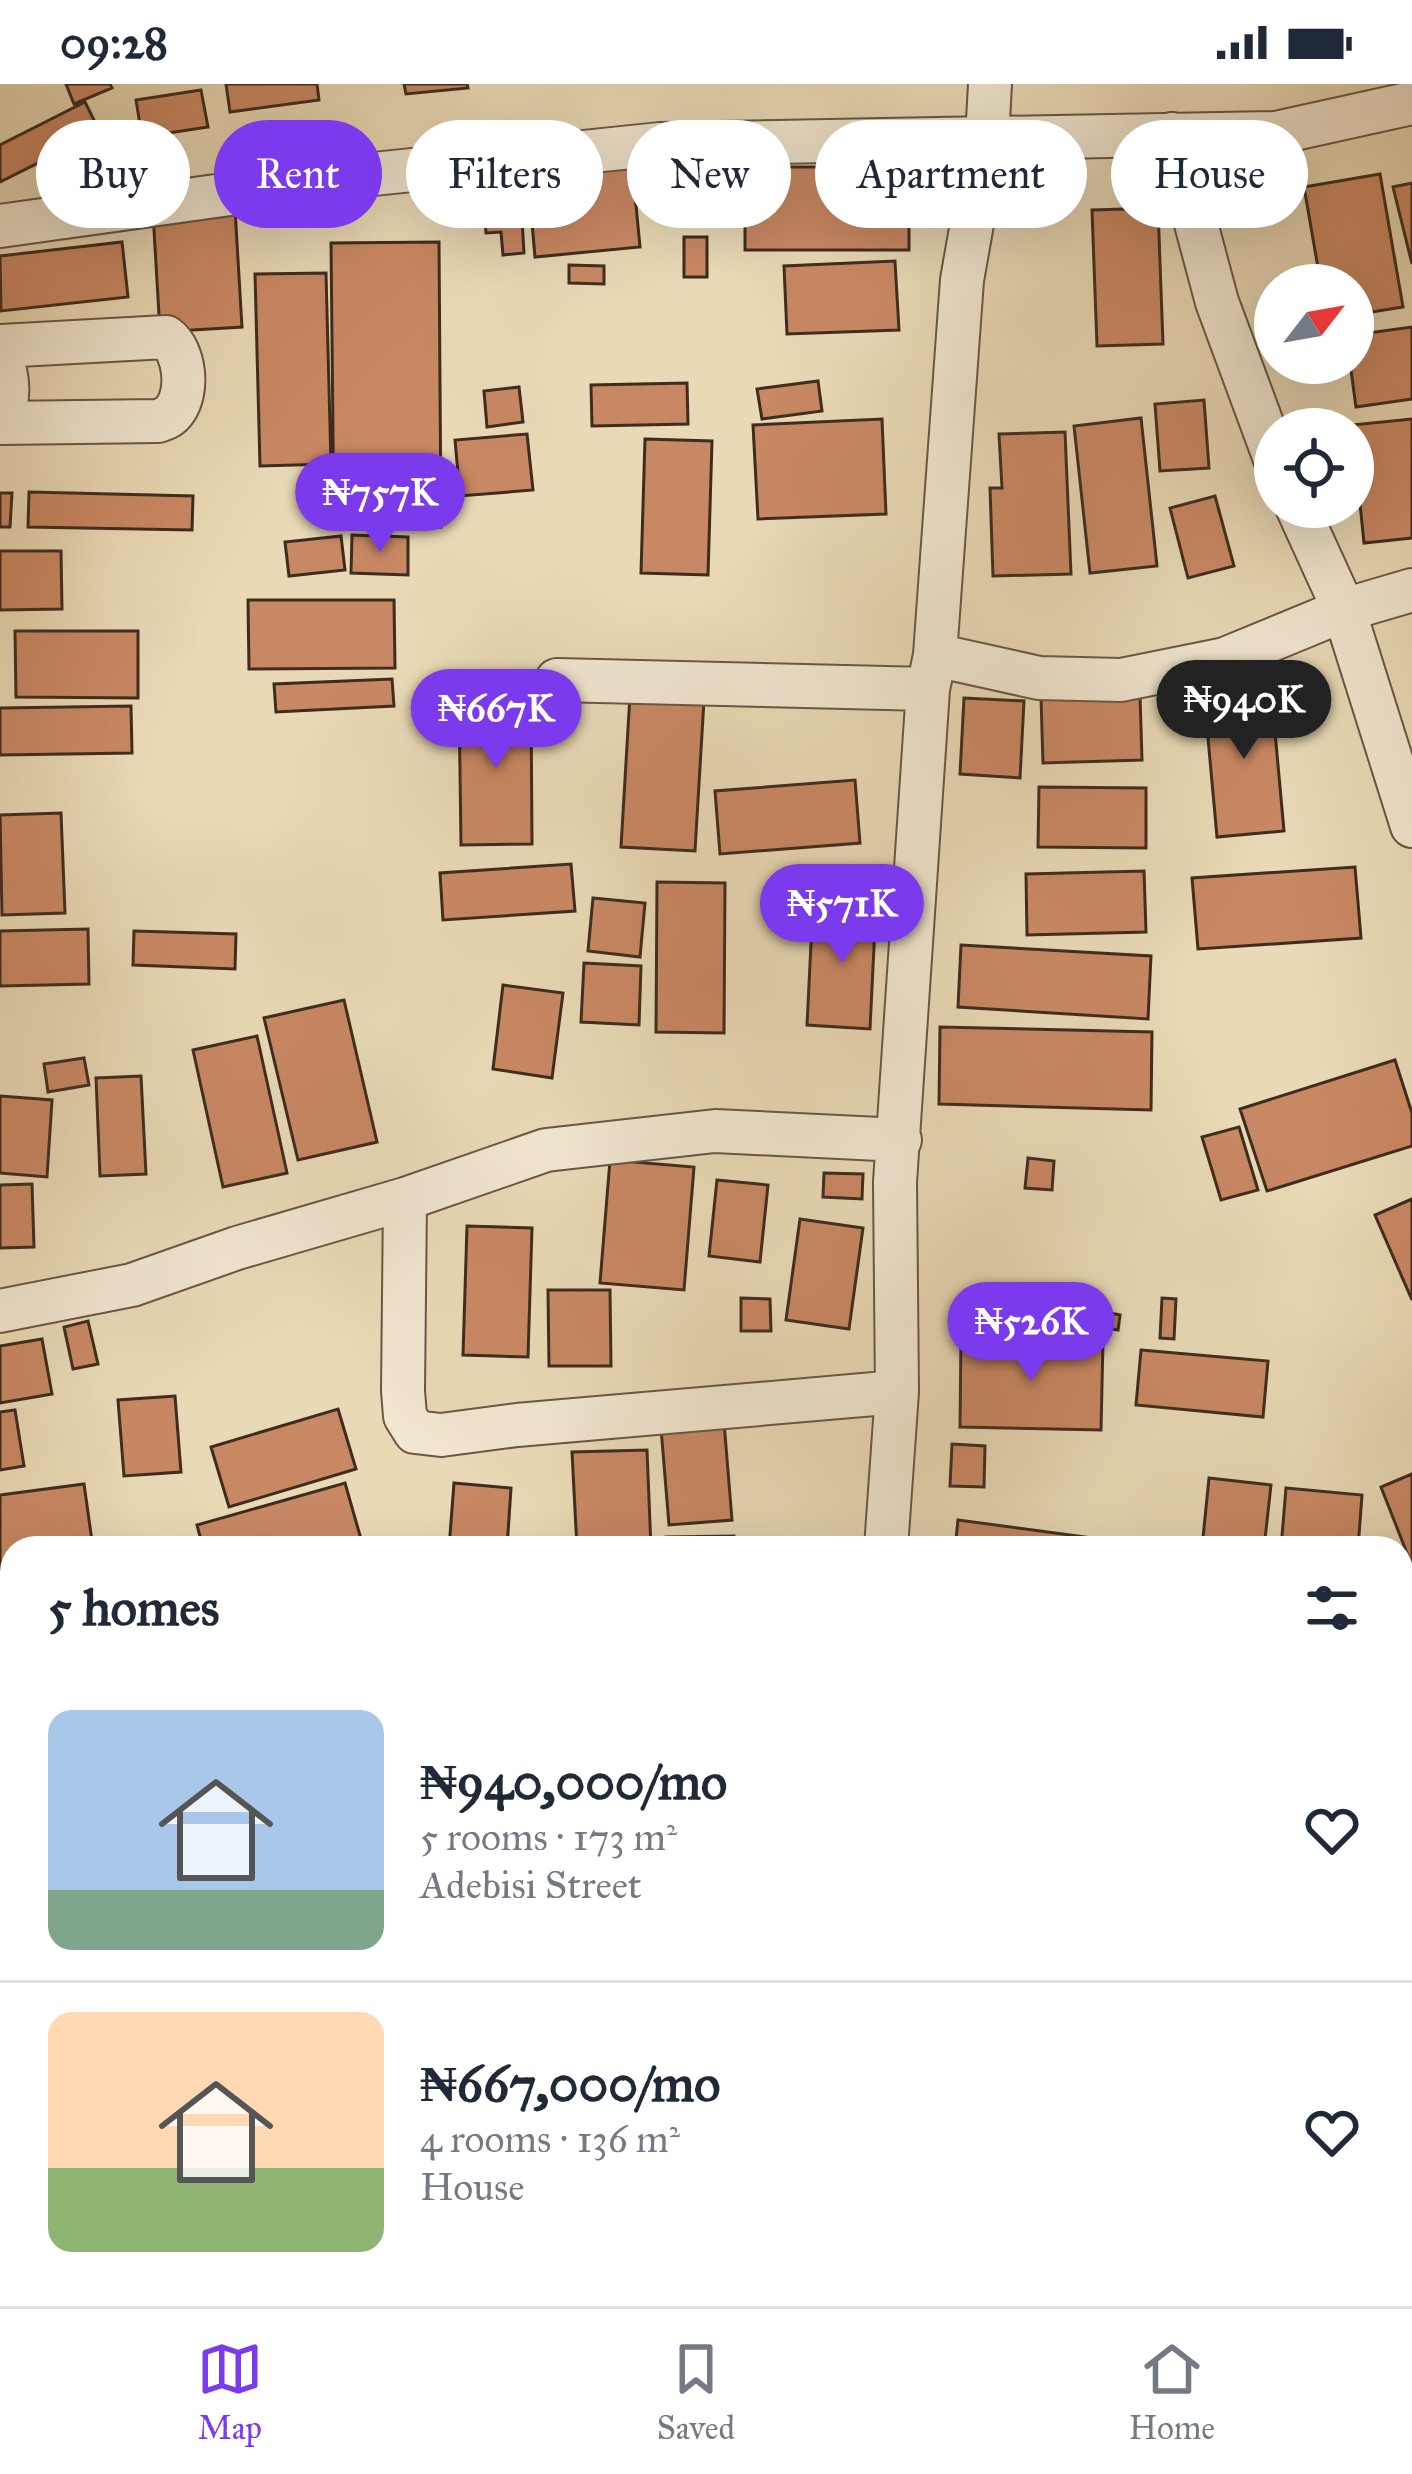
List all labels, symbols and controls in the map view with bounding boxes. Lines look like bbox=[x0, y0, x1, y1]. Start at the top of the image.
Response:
text: 09:28 bbox=[60, 15, 168, 70]
chip: Buy bbox=[36, 120, 190, 228]
chip: Rent bbox=[214, 120, 382, 228]
chip: Filters bbox=[406, 120, 603, 228]
chip: New bbox=[627, 120, 791, 228]
chip: Apartment bbox=[815, 120, 1087, 228]
chip: House bbox=[1111, 120, 1308, 228]
north arrow bbox=[1254, 264, 1374, 384]
map controls bbox=[1254, 264, 1374, 528]
button: locate bbox=[1254, 408, 1374, 528]
pin: ₦757K bbox=[296, 453, 464, 555]
text: ₦757K bbox=[322, 468, 438, 516]
pin: ₦940K bbox=[1160, 660, 1328, 762]
pin: ₦667K bbox=[412, 669, 580, 771]
text: ₦940K bbox=[1183, 675, 1305, 723]
text: ₦667K bbox=[438, 684, 554, 732]
pin: ₦571K bbox=[758, 864, 926, 966]
text: ₦571K bbox=[787, 879, 897, 927]
pin: ₦526K bbox=[947, 1282, 1115, 1384]
text: ₦526K bbox=[974, 1297, 1088, 1345]
icon: filters bbox=[1299, 1575, 1365, 1641]
text: 5 homes bbox=[48, 1577, 219, 1639]
text: ₦940,000/mo bbox=[420, 1751, 727, 1813]
icon: home bbox=[144, 1758, 288, 1902]
icon: heart bbox=[1299, 1797, 1365, 1863]
text: 5 rooms · 173 m² bbox=[420, 1813, 677, 1861]
text: Adebisi Street bbox=[420, 1861, 642, 1909]
text: ₦667,000/mo bbox=[420, 2053, 720, 2115]
icon: home bbox=[144, 2060, 288, 2204]
icon: heart bbox=[1299, 2099, 1365, 2165]
text: 4 rooms · 136 m² bbox=[420, 2115, 680, 2163]
text: House bbox=[420, 2163, 524, 2211]
tab: Map bbox=[197, 2336, 263, 2448]
tab: Saved bbox=[657, 2336, 735, 2448]
tab: Home bbox=[1129, 2336, 1215, 2448]

